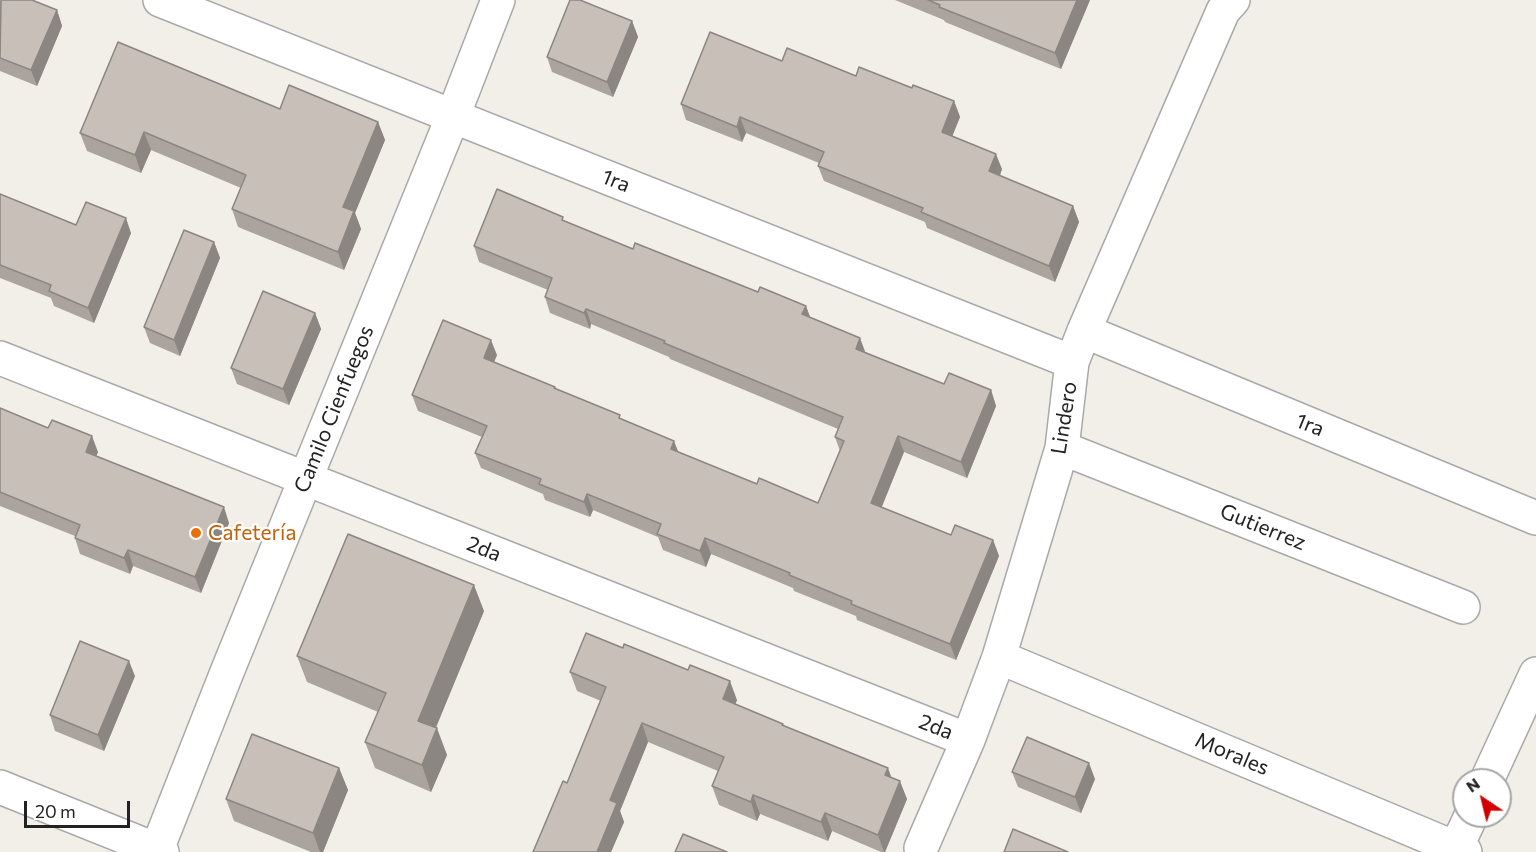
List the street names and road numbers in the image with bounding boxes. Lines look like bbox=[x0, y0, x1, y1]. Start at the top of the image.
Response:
street label: 1ra bbox=[598, 164, 634, 198]
street label: Camilo Cienfuegos bbox=[289, 322, 379, 496]
street label: Lindero bbox=[1046, 380, 1082, 456]
street label: 1ra bbox=[1292, 408, 1328, 442]
street label: Gutierrez bbox=[1216, 498, 1310, 556]
street label: 2da bbox=[463, 531, 505, 567]
street label: 2da bbox=[915, 709, 957, 745]
street label: Morales bbox=[1191, 727, 1273, 781]

